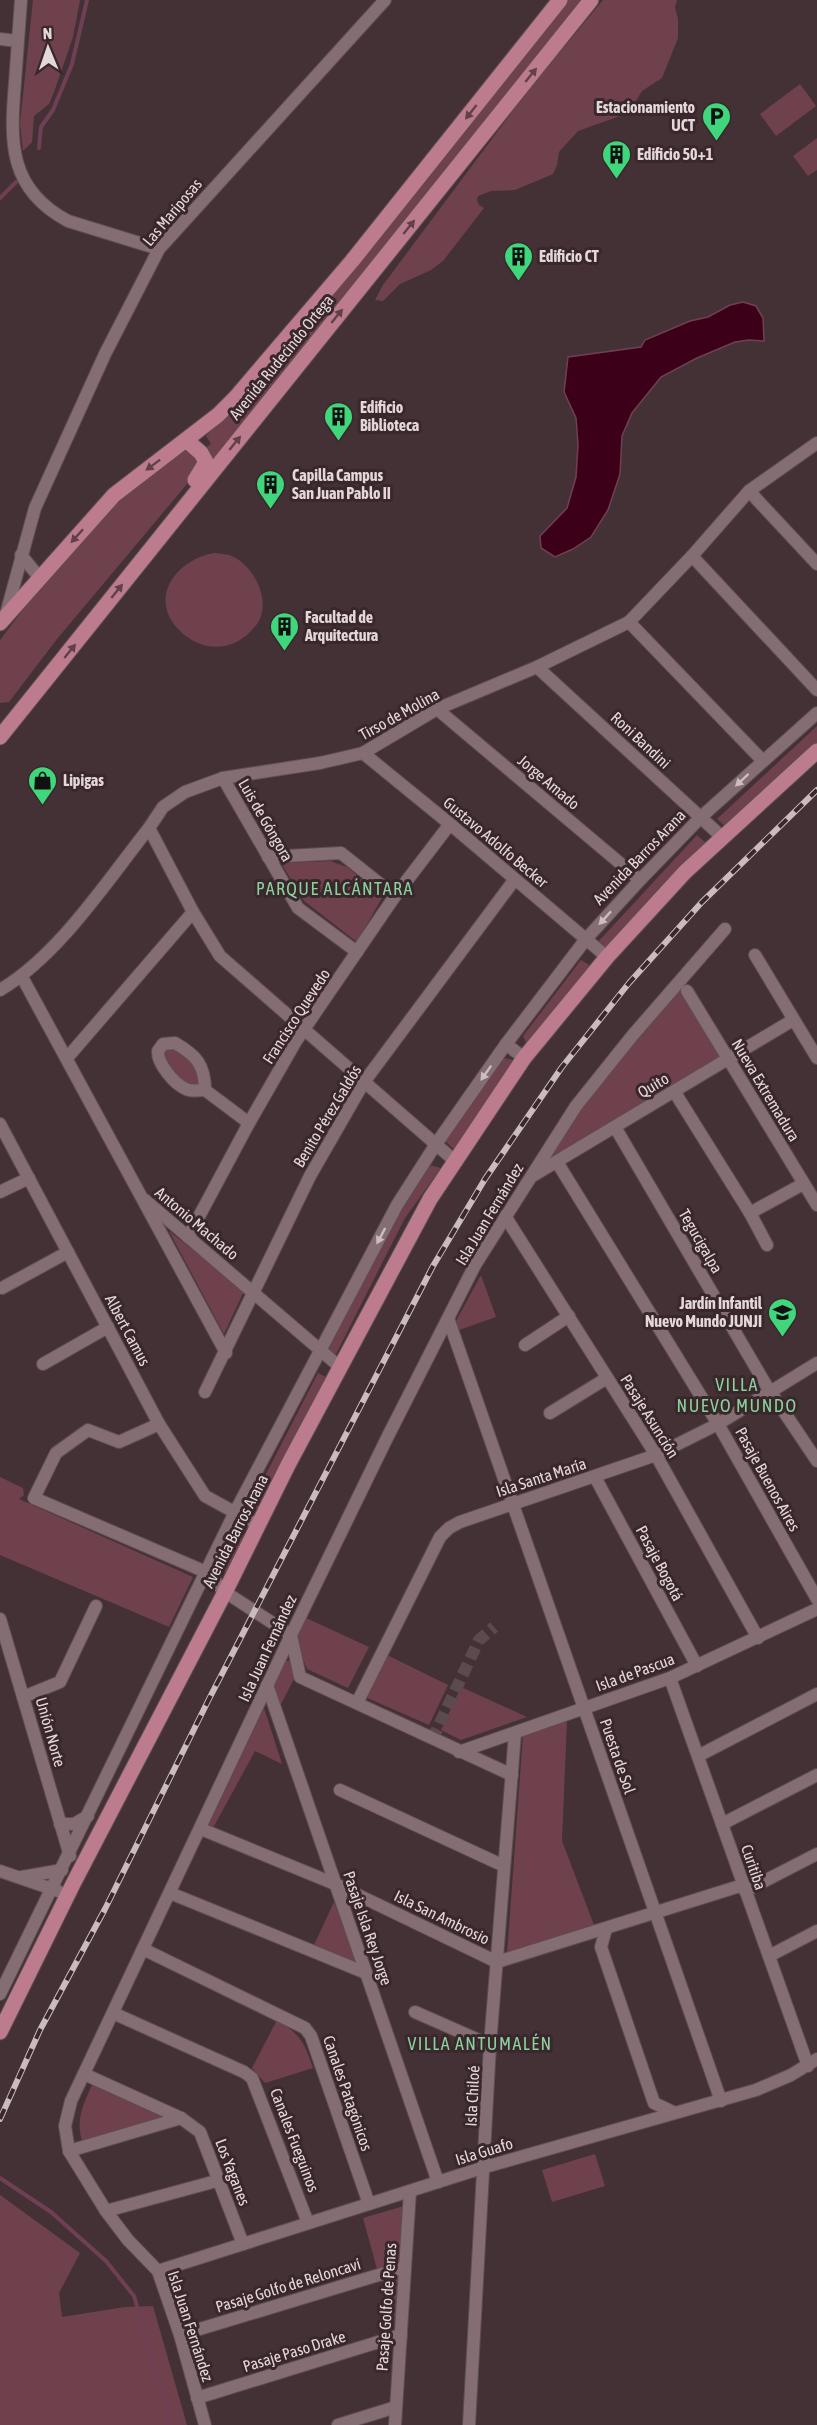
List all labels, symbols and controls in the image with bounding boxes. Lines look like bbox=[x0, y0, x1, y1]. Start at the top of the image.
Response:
north arrow bbox=[18, 18, 78, 78]
text: N bbox=[42, 24, 53, 42]
one-way arrow bbox=[525, 67, 537, 82]
place label: Estacionamiento UCT bbox=[596, 98, 696, 134]
parking icon: Estacionamiento UCT bbox=[700, 100, 732, 142]
one-way arrow bbox=[466, 104, 478, 119]
building icon: Edificio 50+1 bbox=[600, 138, 632, 180]
place label: Edificio 50+1 bbox=[637, 145, 714, 163]
street label: Las Mariposas bbox=[139, 175, 206, 250]
one-way arrow bbox=[403, 219, 415, 234]
building icon: Edificio CT bbox=[502, 240, 534, 282]
place label: Edificio CT bbox=[539, 247, 600, 265]
street label: Avenida Rudecindo Ortega bbox=[225, 291, 338, 424]
one-way arrow bbox=[331, 309, 343, 324]
place label: Edificio Biblioteca bbox=[360, 398, 419, 434]
building icon: Edificio Biblioteca bbox=[323, 400, 355, 442]
one-way arrow bbox=[229, 435, 242, 451]
one-way arrow bbox=[145, 459, 161, 471]
place label: Capilla Campus San Juan Pablo II bbox=[292, 466, 391, 502]
building icon: Capilla Campus San Juan Pablo II bbox=[255, 468, 287, 510]
one-way arrow bbox=[70, 529, 84, 543]
one-way arrow bbox=[111, 584, 123, 599]
place label: Facultad de Arquitectura bbox=[304, 608, 378, 644]
building icon: Facultad de Arquitectura bbox=[268, 610, 300, 652]
one-way arrow bbox=[63, 643, 76, 659]
street label: Tirso de Molina bbox=[356, 685, 442, 743]
street label: Roni Bandini bbox=[608, 708, 674, 772]
street label: Jorge Amado bbox=[514, 751, 583, 814]
shop icon: Lipigas bbox=[26, 764, 58, 806]
place label: Lipigas bbox=[63, 771, 104, 789]
one-way arrow bbox=[735, 773, 750, 786]
street label: Luis de Góngora bbox=[234, 776, 297, 865]
street label: Gustavo Adolfo Becker bbox=[440, 793, 552, 891]
street label: Avenida Barros Arana bbox=[589, 806, 689, 908]
district label: PARQUE ALCÁNTARA bbox=[256, 878, 414, 899]
one-way arrow bbox=[599, 910, 612, 925]
street label: Francisco Quevedo bbox=[259, 965, 333, 1067]
street label: Nueva Extremadura bbox=[728, 1036, 804, 1144]
street label: Benito Pérez Galdós bbox=[289, 1061, 365, 1170]
one-way arrow bbox=[480, 1064, 492, 1080]
street label: Quito bbox=[634, 1069, 672, 1101]
street label: Isla Juan Fernández bbox=[452, 1160, 527, 1268]
street label: Antonio Machado bbox=[152, 1183, 242, 1263]
street label: Tegucigalpa bbox=[675, 1206, 726, 1277]
one-way arrow bbox=[376, 1228, 386, 1245]
street label: Albert Camus bbox=[102, 1291, 154, 1369]
place label: Jardín Infantil Nuevo Mundo JUNJI bbox=[645, 1294, 763, 1330]
school or university icon: Jardín Infantil Nuevo Mundo JUNJI bbox=[767, 1296, 799, 1338]
street label: Pasaje Asunción bbox=[616, 1371, 683, 1462]
district label: VILLA NUEVO MUNDO bbox=[677, 1374, 797, 1416]
street label: Pasaje Buenos Aires bbox=[731, 1424, 804, 1535]
street label: Isla Santa María bbox=[494, 1454, 588, 1500]
street label: Avenida Barros Arana bbox=[199, 1471, 271, 1591]
street label: Pasaje Bogotá bbox=[632, 1522, 687, 1604]
street label: Isla Juan Fernández bbox=[234, 1592, 300, 1704]
street label: Isla de Pascua bbox=[593, 1649, 677, 1695]
street label: Unión Norte bbox=[32, 1695, 70, 1769]
street label: Puesta de Sol bbox=[597, 1716, 639, 1797]
street label: Curitiba bbox=[738, 1842, 770, 1892]
street label: Pasaje Isla Rey Jorge bbox=[339, 1869, 396, 1988]
street label: Isla San Ambrosio bbox=[391, 1886, 493, 1948]
street label: Canales Patagónicos bbox=[319, 2033, 376, 2154]
district label: VILLA ANTUMALÉN bbox=[407, 2033, 553, 2054]
street label: Isla Chiloé bbox=[461, 2065, 483, 2127]
street label: Canales Fueguinos bbox=[266, 2086, 323, 2195]
street label: Isla Guafo bbox=[453, 2134, 515, 2168]
street label: Los Yaganes bbox=[211, 2136, 254, 2209]
street label: Pasaje Golfo de Penas bbox=[373, 2242, 400, 2372]
street label: Pasaje Golfo de Reloncaví bbox=[213, 2254, 363, 2317]
street label: Isla Juan Fernández bbox=[165, 2268, 217, 2384]
street label: Pasaje Paso Drake bbox=[241, 2327, 348, 2376]

